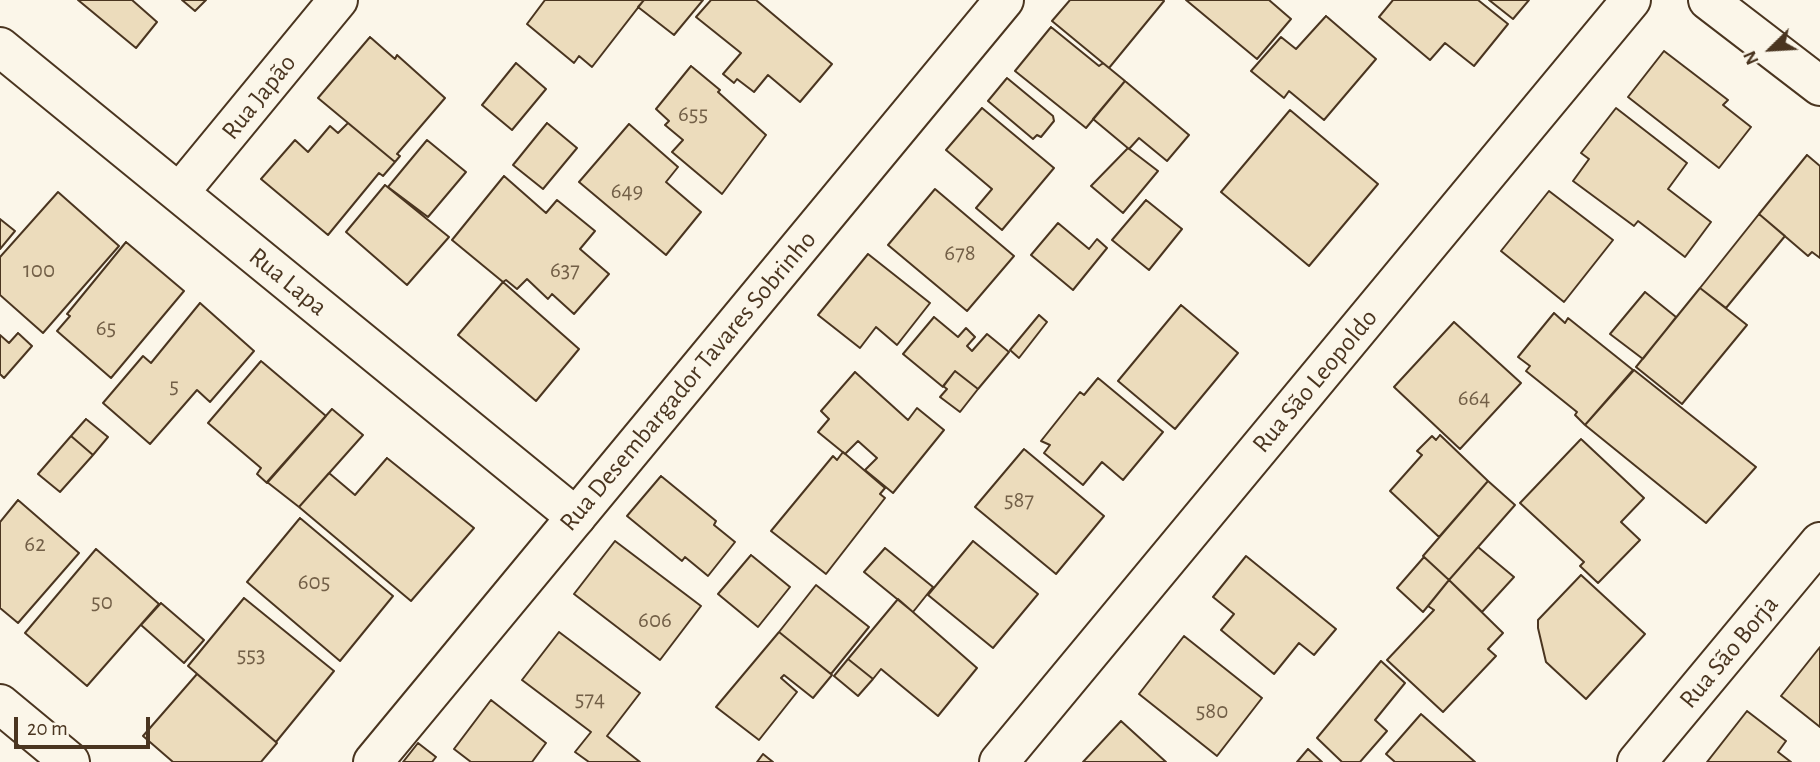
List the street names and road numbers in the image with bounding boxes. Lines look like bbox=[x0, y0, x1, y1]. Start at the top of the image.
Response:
street label: Rua Japão bbox=[215, 48, 303, 146]
street label: Rua Desembargador Tavares Sobrinho bbox=[553, 224, 823, 538]
street label: Rua Lapa bbox=[243, 241, 333, 323]
street label: Rua São Leopoldo bbox=[1246, 303, 1384, 459]
street label: Rua São Borja bbox=[1673, 589, 1785, 715]

